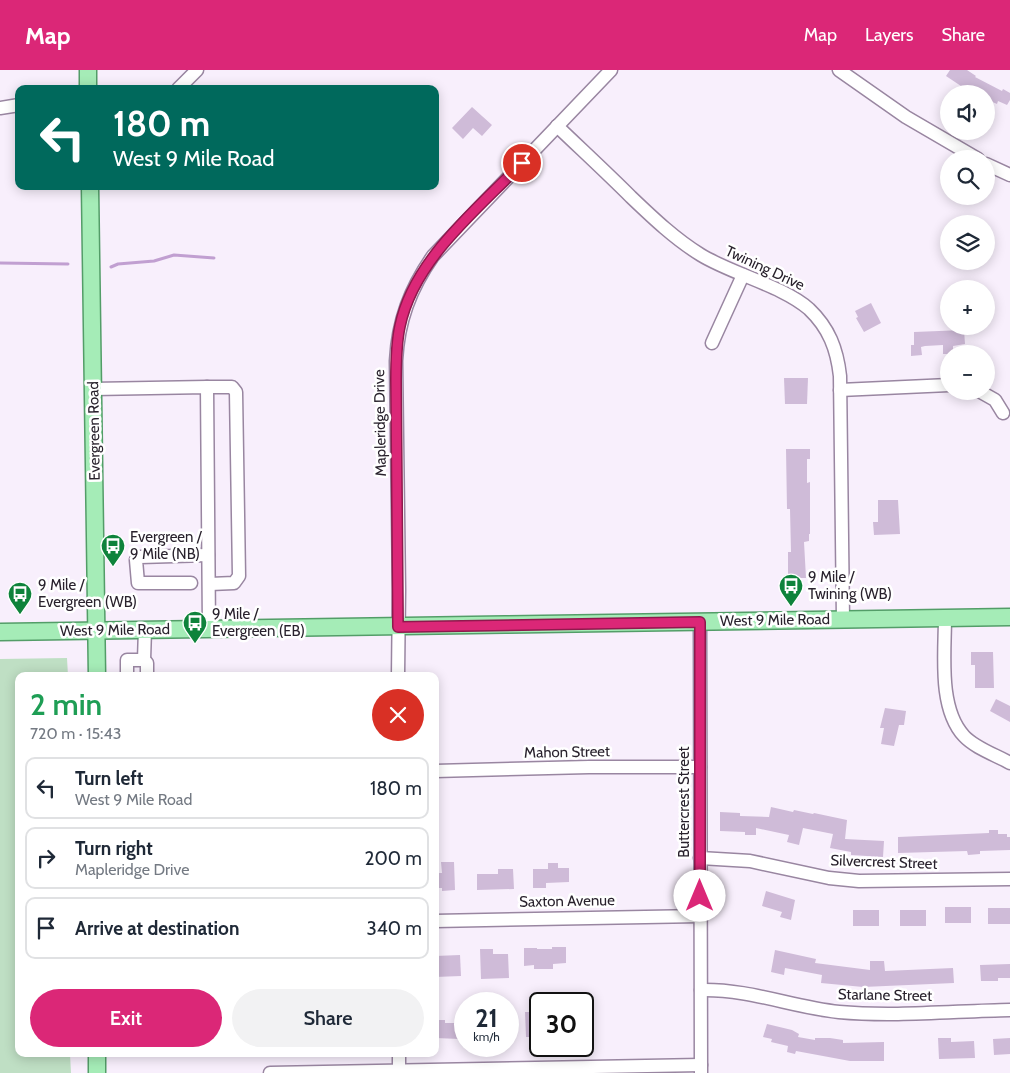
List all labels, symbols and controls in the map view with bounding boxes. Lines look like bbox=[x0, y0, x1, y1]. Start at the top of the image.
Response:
text: Map bbox=[25, 21, 71, 50]
text: Map bbox=[804, 24, 837, 46]
text: Layers bbox=[865, 24, 914, 46]
text: Share bbox=[942, 24, 985, 46]
map controls bbox=[940, 85, 995, 400]
button: sound bbox=[940, 85, 995, 140]
text: 180 m bbox=[113, 102, 210, 145]
icon: left bbox=[30, 105, 95, 170]
pin bbox=[501, 142, 543, 184]
text: West 9 Mile Road bbox=[113, 145, 274, 172]
icon: arrive bbox=[508, 149, 536, 177]
button: search bbox=[940, 150, 995, 205]
button: layers bbox=[940, 215, 995, 270]
street label: Twining Drive bbox=[723, 242, 808, 294]
button: + bbox=[940, 280, 995, 335]
button: − bbox=[940, 345, 995, 400]
street label: Mapleridge Drive bbox=[370, 369, 390, 477]
street label: Evergreen Road bbox=[84, 381, 104, 481]
place label: Evergreen / 9 Mile (NB) bbox=[130, 528, 203, 563]
bus stop icon: Evergreen / 9 Mile (NB) bbox=[100, 533, 126, 567]
place label: 9 Mile / Twining (WB) bbox=[808, 568, 892, 603]
bus stop icon: 9 Mile / Twining (WB) bbox=[778, 573, 804, 607]
place label: 9 Mile / Evergreen (WB) bbox=[38, 576, 137, 611]
bus stop icon: 9 Mile / Evergreen (WB) bbox=[7, 581, 33, 615]
place label: 9 Mile / Evergreen (EB) bbox=[212, 605, 305, 640]
bus stop icon: 9 Mile / Evergreen (EB) bbox=[182, 610, 208, 644]
street label: West 9 Mile Road bbox=[720, 610, 830, 630]
street label: West 9 Mile Road bbox=[60, 620, 170, 640]
text: 2 min bbox=[30, 686, 102, 723]
button: close bbox=[372, 689, 424, 741]
text: 720 m · 15:43 bbox=[30, 724, 121, 743]
street label: Mahon Street bbox=[524, 742, 610, 762]
street label: Buttercrest Street bbox=[675, 746, 693, 858]
text: Turn left bbox=[75, 767, 143, 790]
icon: left bbox=[32, 774, 60, 802]
text: 180 m bbox=[370, 777, 422, 800]
text: West 9 Mile Road bbox=[75, 790, 192, 809]
text: Turn right bbox=[75, 837, 153, 860]
icon: right bbox=[32, 844, 60, 872]
text: 200 m bbox=[365, 847, 422, 870]
street label: Silvercrest Street bbox=[830, 851, 938, 873]
text: Mapleridge Drive bbox=[75, 860, 189, 879]
position arrow bbox=[673, 869, 725, 921]
street label: Saxton Avenue bbox=[519, 891, 615, 911]
icon: arrive bbox=[32, 914, 60, 942]
text: Arrive at destination bbox=[75, 917, 239, 940]
text: 340 m bbox=[367, 917, 422, 940]
street label: Starlane Street bbox=[838, 985, 932, 1005]
button: Exit bbox=[30, 989, 222, 1047]
button: Share bbox=[232, 989, 424, 1047]
speed limit sign: 30 bbox=[529, 992, 594, 1057]
text: 21 bbox=[475, 1003, 498, 1033]
text: km/h bbox=[473, 1029, 500, 1044]

